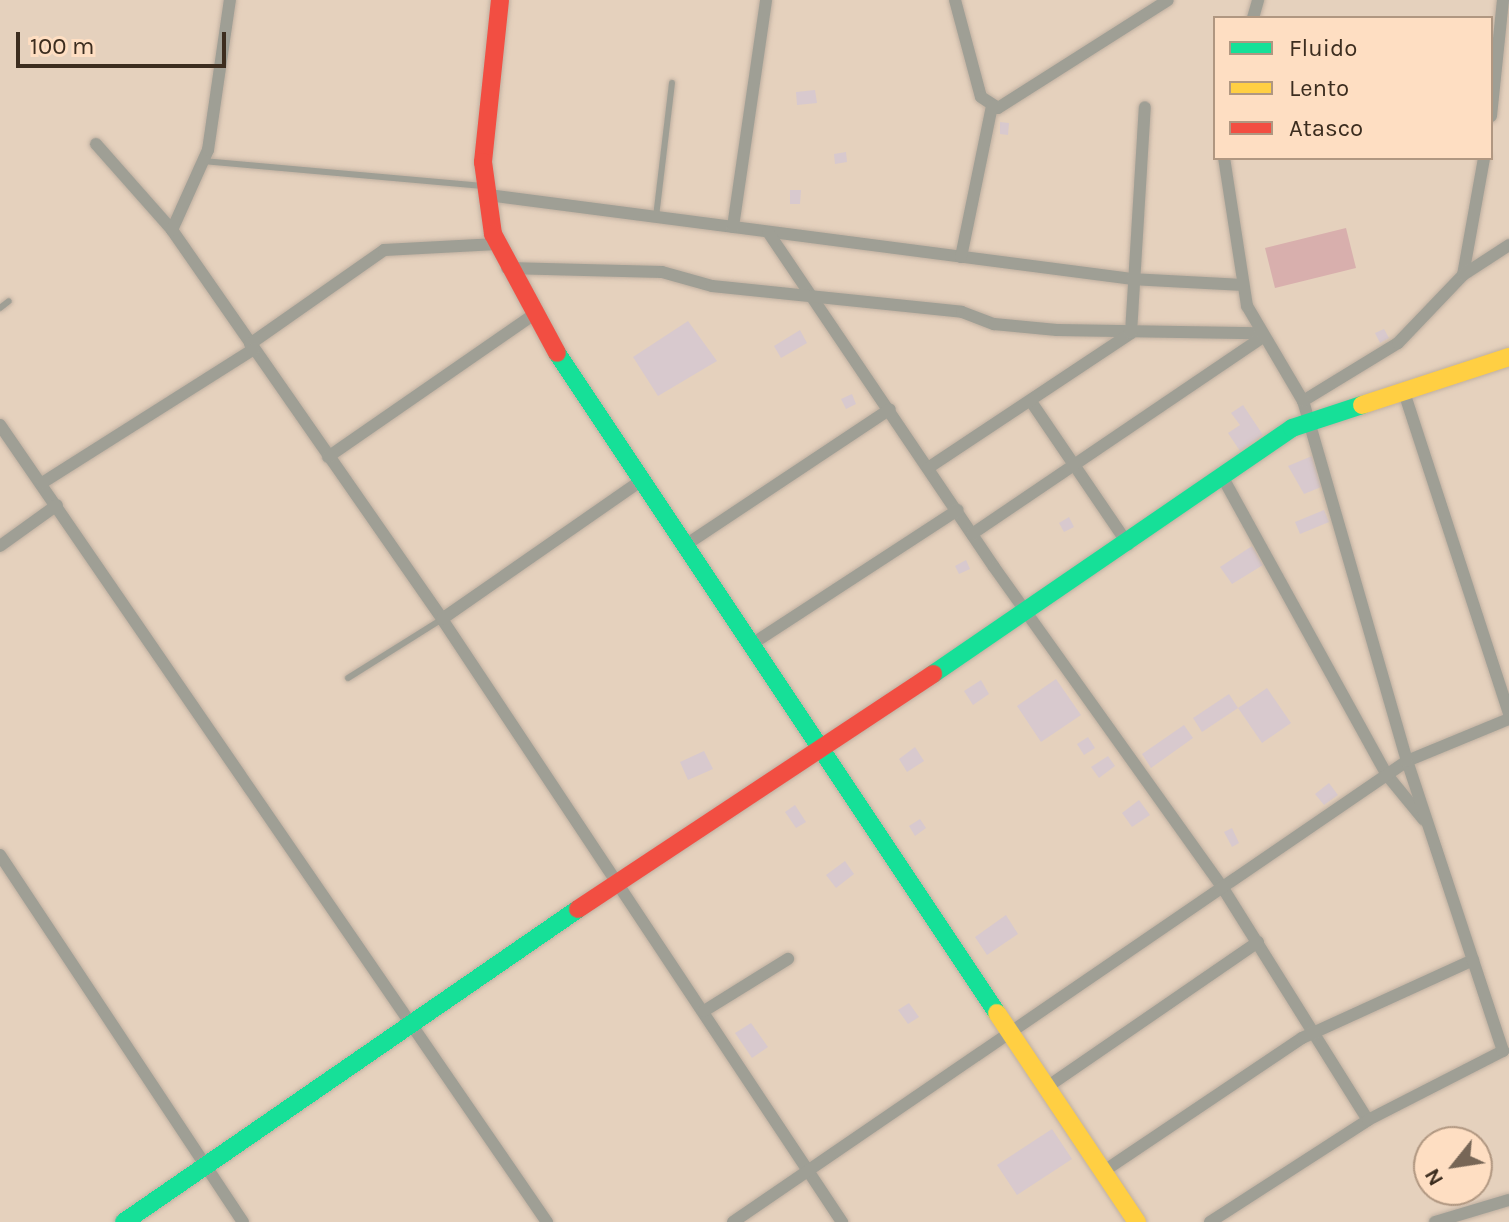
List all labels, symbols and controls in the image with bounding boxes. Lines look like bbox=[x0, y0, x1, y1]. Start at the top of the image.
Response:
scale bar bbox=[20, 16, 230, 66]
legend bbox=[1213, 16, 1493, 160]
text: 100 m bbox=[30, 32, 95, 60]
text: Fluido bbox=[1289, 34, 1357, 62]
text: Lento bbox=[1289, 74, 1349, 102]
text: Atasco bbox=[1289, 114, 1363, 142]
north arrow bbox=[1413, 1126, 1493, 1206]
text: N bbox=[1419, 1164, 1449, 1190]

